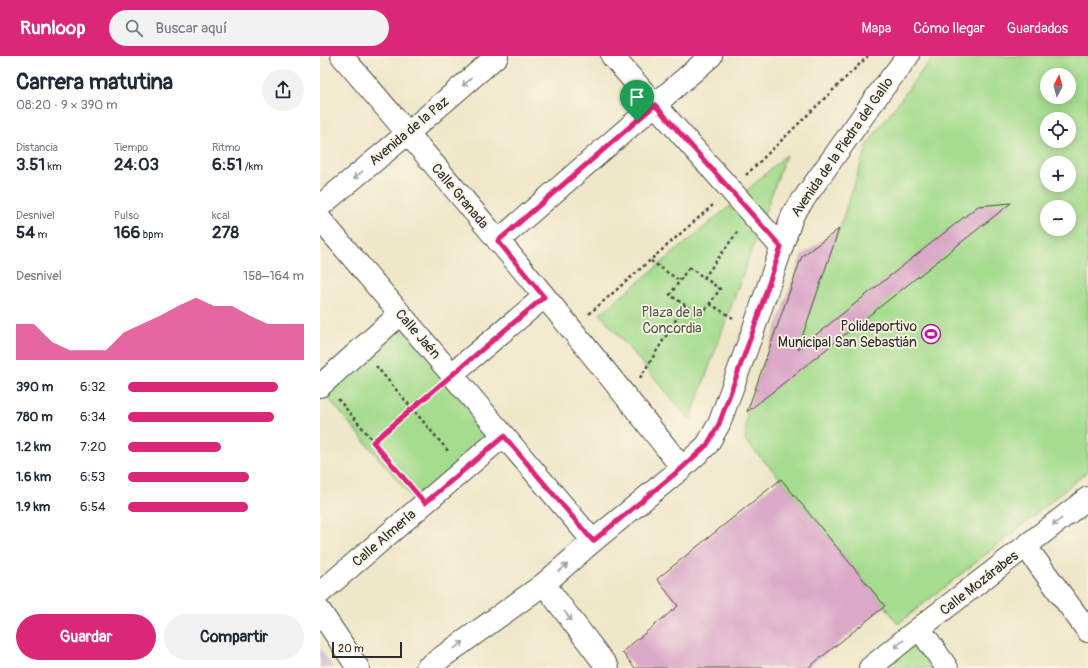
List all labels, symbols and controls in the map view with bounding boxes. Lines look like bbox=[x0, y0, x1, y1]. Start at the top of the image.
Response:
search box bbox=[109, 10, 389, 46]
text: Runloop bbox=[20, 16, 85, 40]
icon: search bbox=[123, 17, 145, 39]
text: Buscar aquí bbox=[155, 19, 227, 38]
text: Mapa bbox=[862, 20, 891, 37]
text: Cómo llegar bbox=[913, 20, 985, 37]
text: Guardados bbox=[1007, 20, 1068, 37]
text: Carrera matutina bbox=[16, 68, 173, 96]
north arrow bbox=[1040, 68, 1076, 104]
map controls bbox=[1040, 68, 1076, 236]
button: share bbox=[262, 69, 304, 111]
street label: Avenida de la Piedra del Gallo bbox=[787, 74, 897, 220]
one-way arrow bbox=[462, 77, 473, 86]
pin bbox=[620, 80, 654, 121]
icon: arrive bbox=[626, 86, 648, 108]
street label: Avenida de la Paz bbox=[366, 93, 452, 169]
text: 08:20 · 9 × 390 m bbox=[16, 97, 118, 113]
button: locate bbox=[1040, 112, 1076, 148]
text: Distancia bbox=[16, 141, 58, 154]
text: Tiempo bbox=[114, 141, 148, 154]
text: Ritmo bbox=[212, 141, 240, 154]
text: 3.51 bbox=[16, 154, 45, 175]
text: 24:03 bbox=[114, 154, 159, 175]
text: 6:51 bbox=[212, 154, 242, 175]
button: + bbox=[1040, 156, 1076, 192]
text: km bbox=[45, 160, 62, 173]
text: /km bbox=[242, 160, 263, 173]
street label: Calle Granada bbox=[428, 160, 492, 232]
one-way arrow bbox=[352, 170, 363, 179]
button: − bbox=[1040, 200, 1076, 236]
text: Desnivel bbox=[16, 209, 55, 222]
text: Pulso bbox=[114, 209, 139, 222]
text: kcal bbox=[212, 209, 230, 222]
text: 54 bbox=[16, 222, 35, 243]
text: 166 bbox=[114, 222, 140, 243]
text: 278 bbox=[212, 222, 239, 243]
text: m bbox=[35, 228, 47, 241]
text: bpm bbox=[140, 228, 163, 241]
text: Desnivel bbox=[16, 268, 62, 284]
text: 158–164 m bbox=[243, 268, 304, 284]
park label: Plaza de la Concordia bbox=[641, 304, 703, 337]
street label: Calle Jaén bbox=[392, 306, 444, 362]
place label: Polideportivo Municipal San Sebastián bbox=[778, 318, 917, 351]
sports icon: Polideportivo Municipal San Sebastián bbox=[920, 323, 942, 345]
text: 390 m bbox=[16, 379, 53, 395]
text: 6:32 bbox=[80, 379, 106, 395]
text: 780 m bbox=[16, 409, 53, 425]
text: 6:34 bbox=[80, 409, 106, 425]
text: 1.2 km bbox=[16, 439, 51, 455]
text: 7:20 bbox=[80, 439, 107, 455]
text: 1.6 km bbox=[16, 469, 51, 485]
text: 6:53 bbox=[80, 469, 105, 485]
text: 1.9 km bbox=[16, 499, 50, 515]
text: 6:54 bbox=[80, 499, 106, 515]
street label: Calle Almería bbox=[349, 506, 419, 570]
one-way arrow bbox=[1052, 518, 1063, 526]
street label: Calle Mozárabes bbox=[936, 547, 1022, 619]
one-way arrow bbox=[558, 563, 568, 572]
one-way arrow bbox=[564, 610, 572, 621]
button: Guardar bbox=[16, 614, 156, 660]
button: Compartir bbox=[164, 614, 304, 660]
scale bar bbox=[332, 640, 402, 659]
one-way arrow bbox=[894, 640, 904, 649]
one-way arrow bbox=[454, 641, 465, 649]
text: 20 m bbox=[338, 642, 364, 655]

